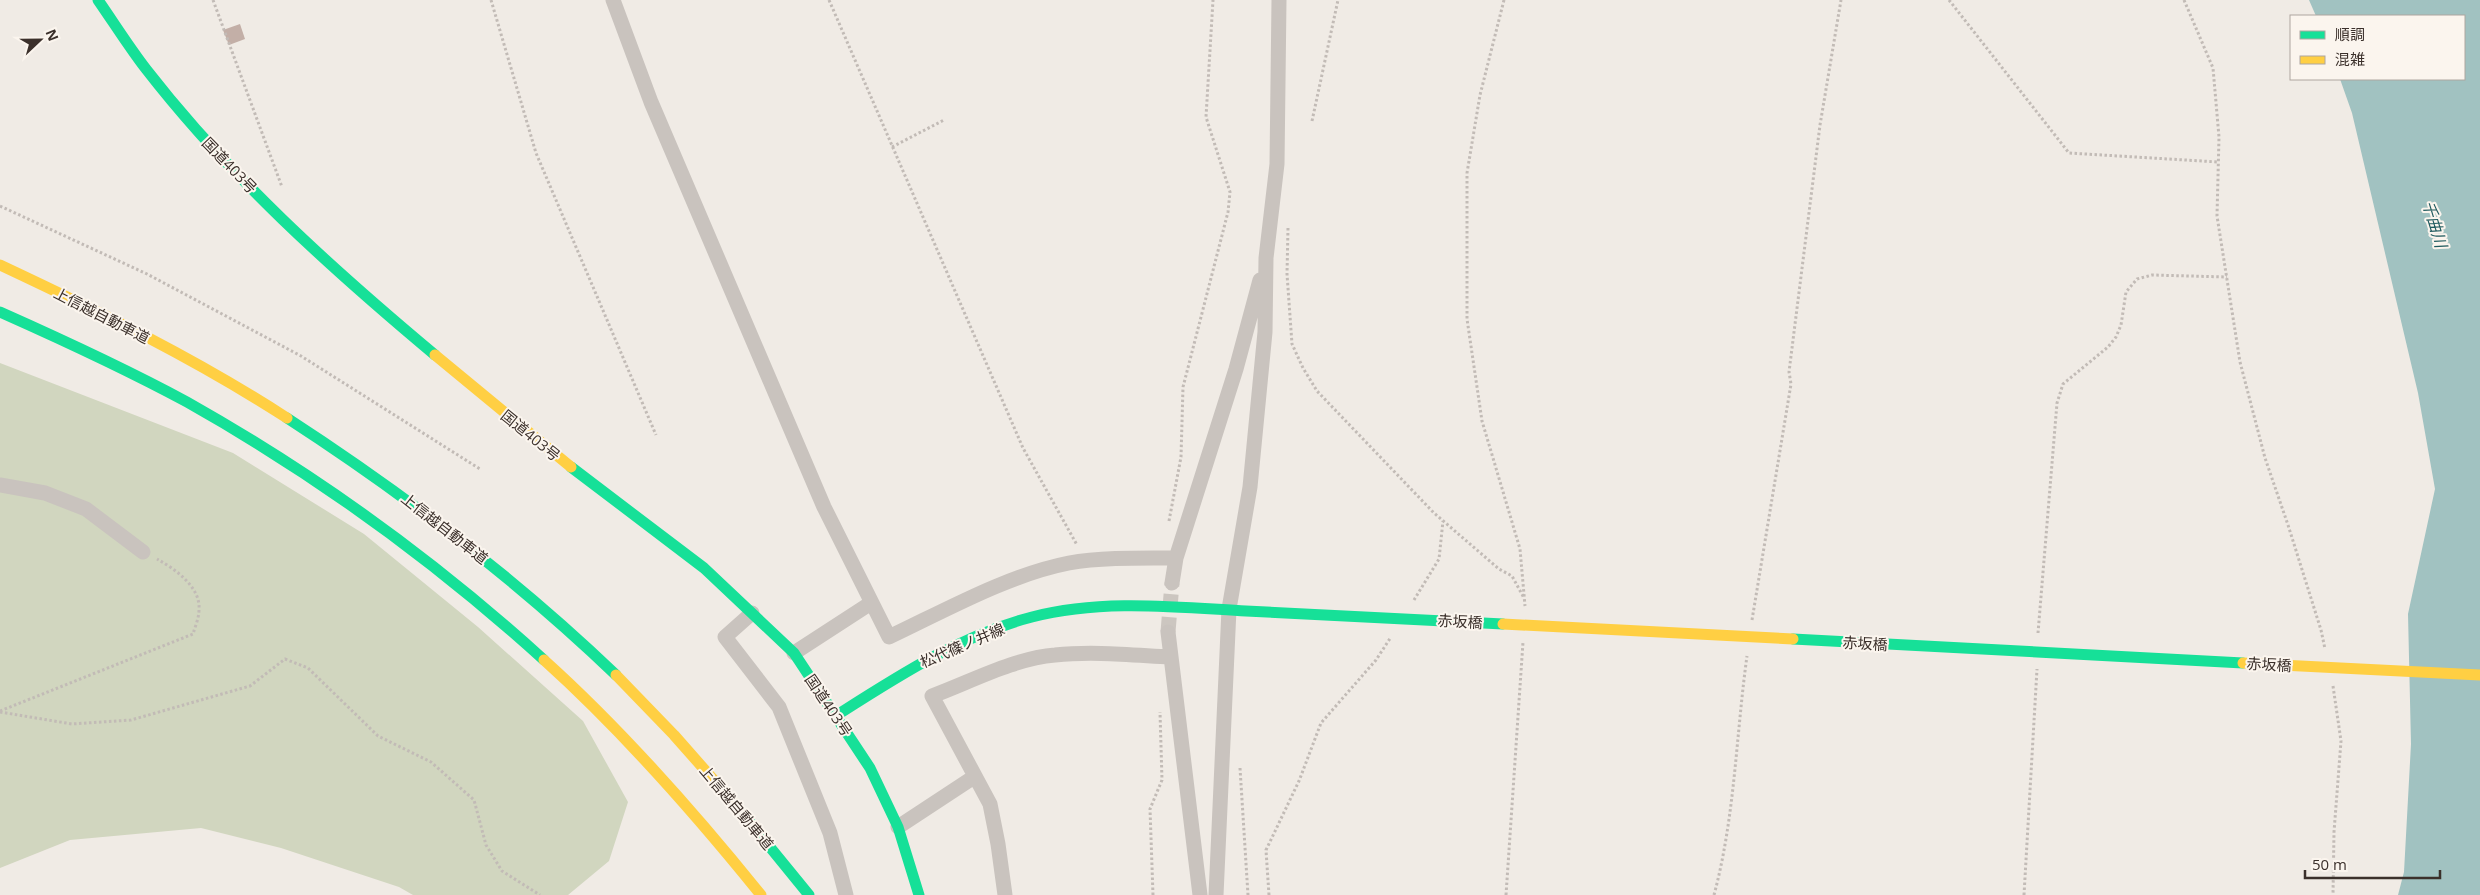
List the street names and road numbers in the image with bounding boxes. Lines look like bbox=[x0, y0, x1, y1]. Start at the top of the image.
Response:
street label: 国道403号 bbox=[198, 133, 262, 197]
street label: 上信越自動車道 bbox=[51, 282, 153, 348]
street label: 国道403号 bbox=[497, 405, 565, 465]
street label: 上信越自動車道 bbox=[397, 488, 493, 568]
street label: 赤坂橋 bbox=[1437, 610, 1483, 632]
street label: 松代篠ノ井線 bbox=[917, 618, 1007, 672]
street label: 赤坂橋 bbox=[1842, 632, 1888, 654]
street label: 赤坂橋 bbox=[2246, 653, 2292, 675]
street label: 国道403号 bbox=[801, 670, 857, 740]
street label: 上信越自動車道 bbox=[696, 760, 778, 854]

